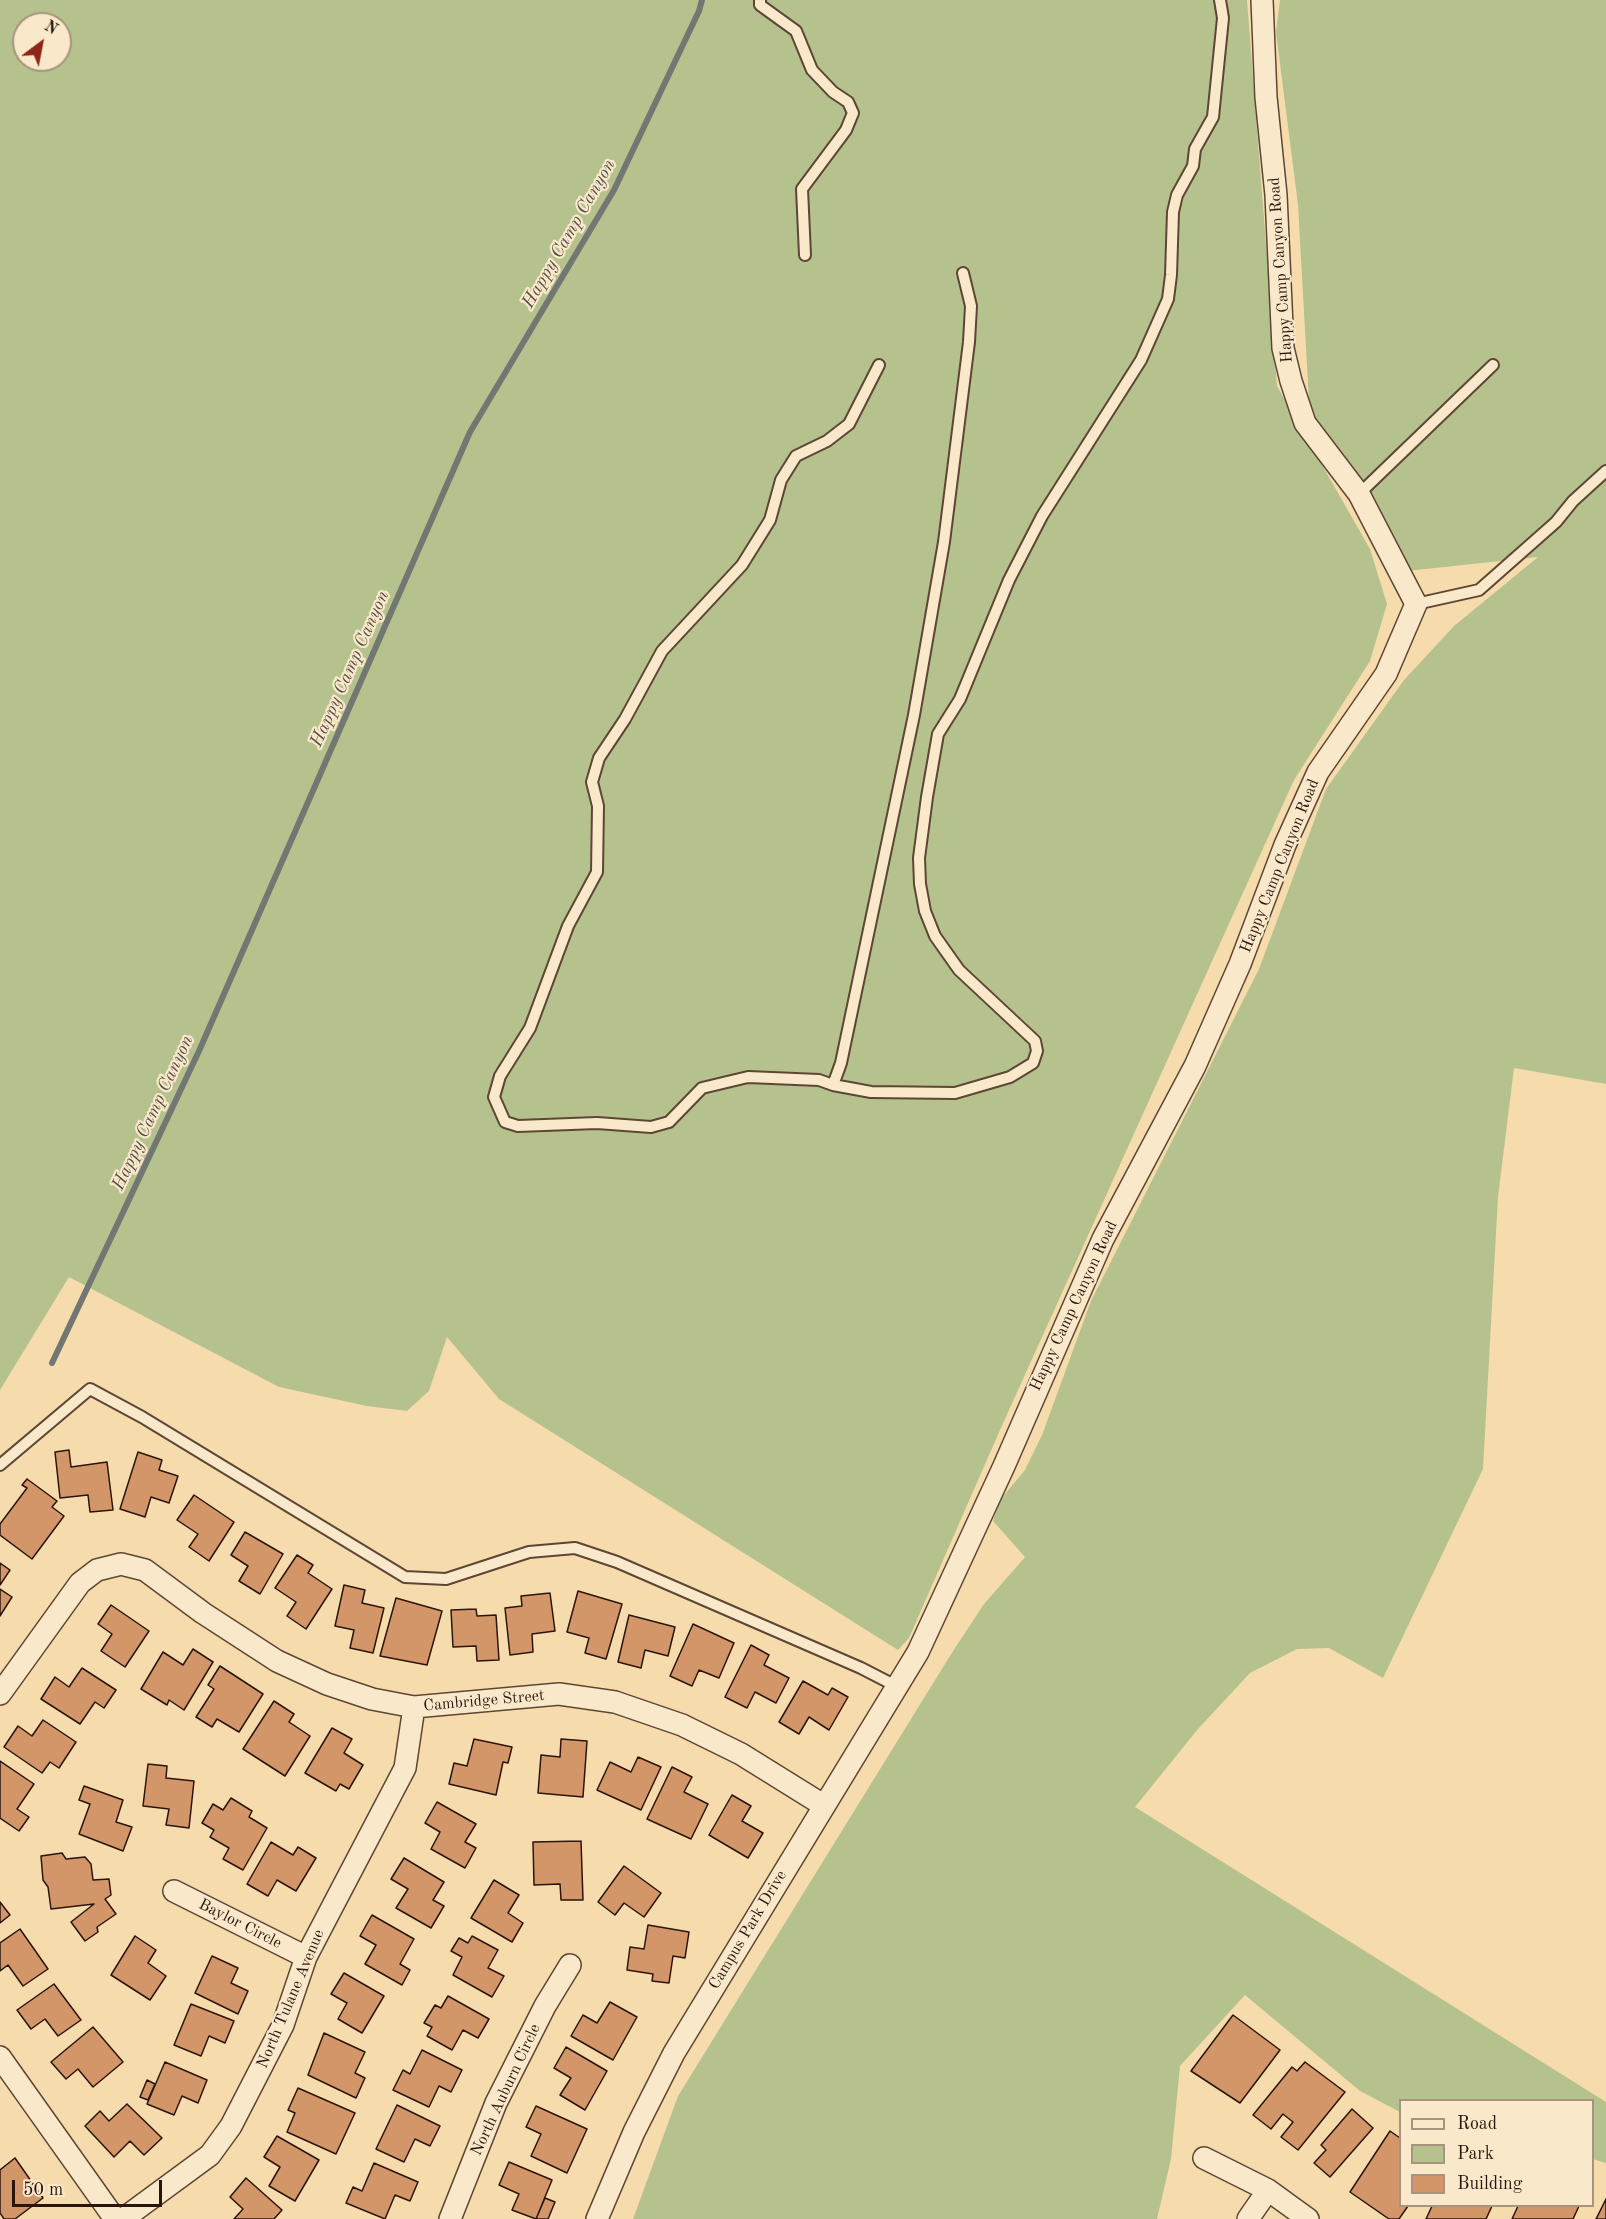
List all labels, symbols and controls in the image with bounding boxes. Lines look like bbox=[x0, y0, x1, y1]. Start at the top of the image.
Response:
north arrow bbox=[12, 12, 72, 72]
text: N bbox=[41, 18, 60, 38]
water label: Happy Camp Canyon bbox=[518, 156, 620, 312]
street label: Happy Camp Canyon Road bbox=[1265, 177, 1297, 363]
water label: Happy Camp Canyon bbox=[306, 588, 394, 750]
street label: Happy Camp Canyon Road bbox=[1236, 776, 1324, 956]
water label: Happy Camp Canyon bbox=[108, 1032, 198, 1194]
street label: Happy Camp Canyon Road bbox=[1026, 1218, 1122, 1394]
street label: Cambridge Street bbox=[423, 1686, 545, 1716]
street label: Campus Park Drive bbox=[705, 1867, 791, 1993]
street label: Baylor Circle bbox=[195, 1895, 285, 1953]
street label: North Tulane Avenue bbox=[253, 1927, 329, 2071]
street label: North Auburn Circle bbox=[467, 2021, 545, 2159]
legend bbox=[1399, 2099, 1594, 2207]
text: Road bbox=[1457, 2115, 1497, 2133]
text: Park bbox=[1457, 2145, 1494, 2163]
scale bar bbox=[15, 2168, 165, 2206]
text: Building bbox=[1457, 2175, 1522, 2193]
text: 50 m bbox=[23, 2181, 63, 2199]

